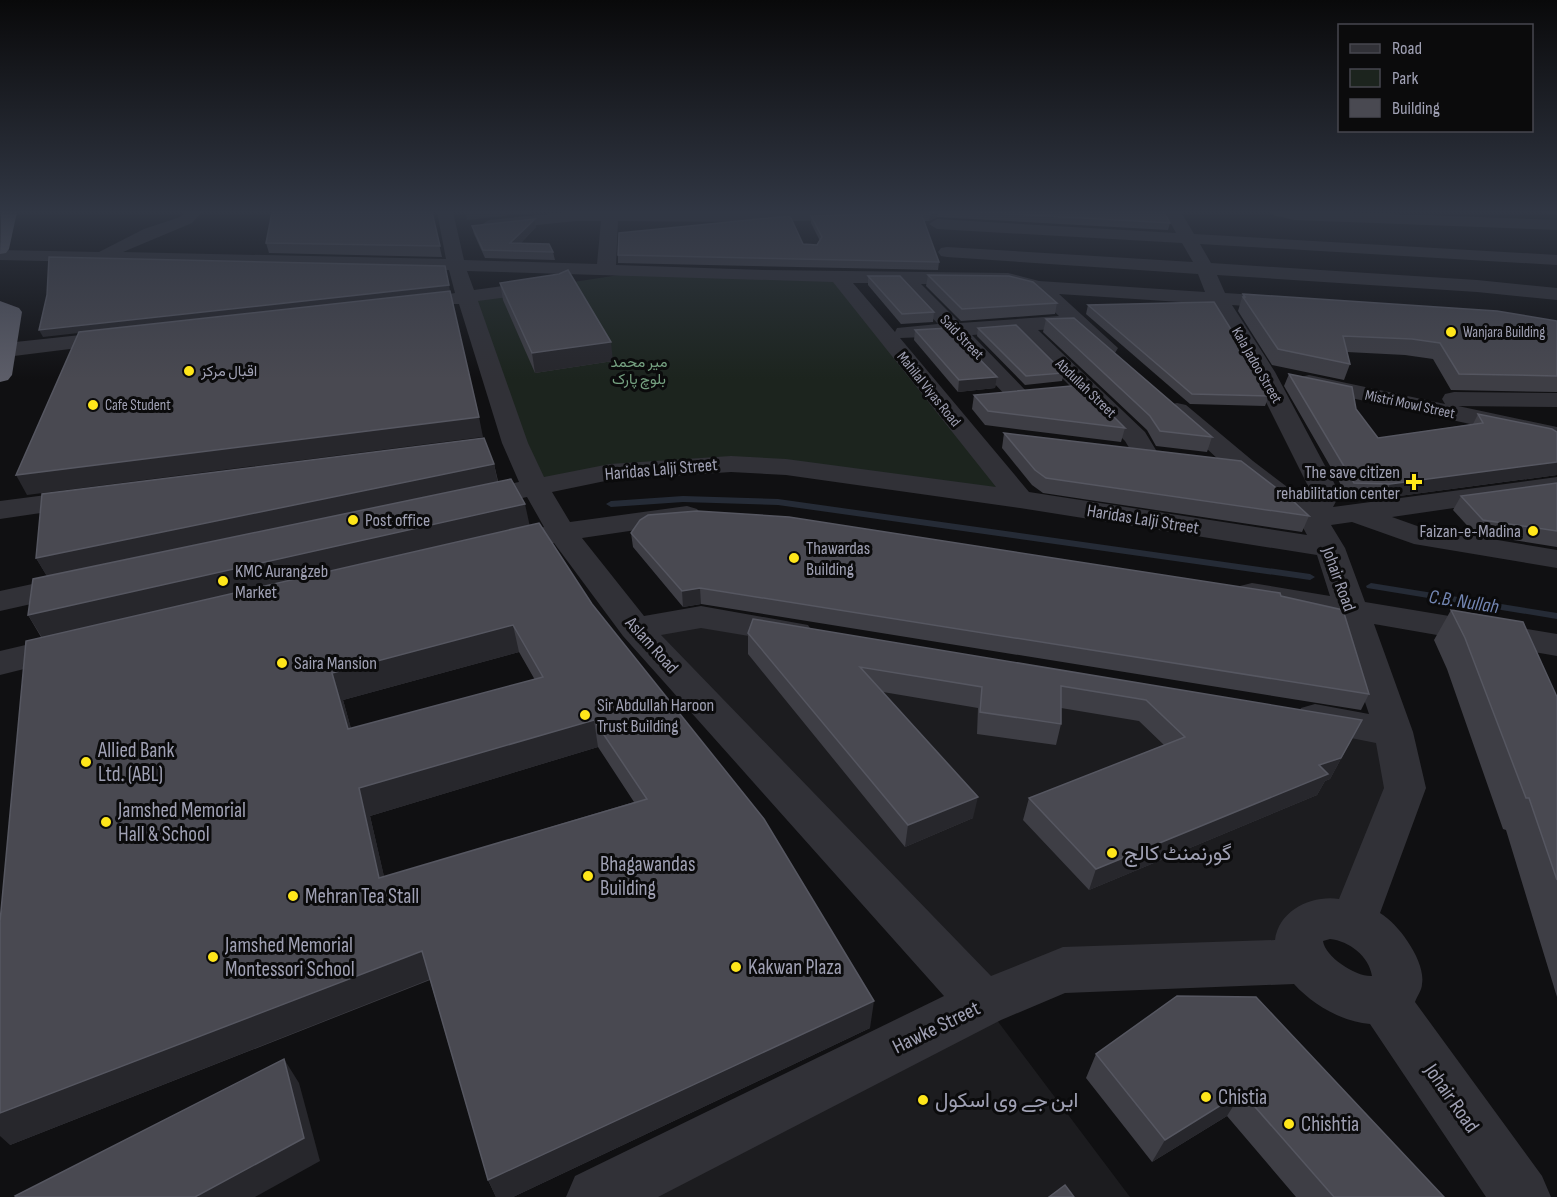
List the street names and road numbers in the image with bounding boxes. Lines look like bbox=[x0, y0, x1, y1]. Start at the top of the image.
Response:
street label: Said Street bbox=[936, 311, 988, 364]
street label: Kala Jadoo Street bbox=[1227, 324, 1286, 407]
street label: Mahilal Viyas Road bbox=[893, 348, 965, 431]
street label: Abdullah Street bbox=[1051, 354, 1120, 422]
street label: Mistri Mowl Street bbox=[1363, 386, 1457, 423]
street label: Haridas Lalji Street bbox=[604, 454, 719, 485]
street label: Haridas Lalji Street bbox=[1085, 500, 1201, 539]
street label: Johair Road bbox=[1317, 543, 1360, 614]
street label: Aslam Road bbox=[620, 612, 682, 678]
street label: Hawke Street bbox=[888, 996, 984, 1059]
street label: Johair Road bbox=[1418, 1058, 1484, 1138]

